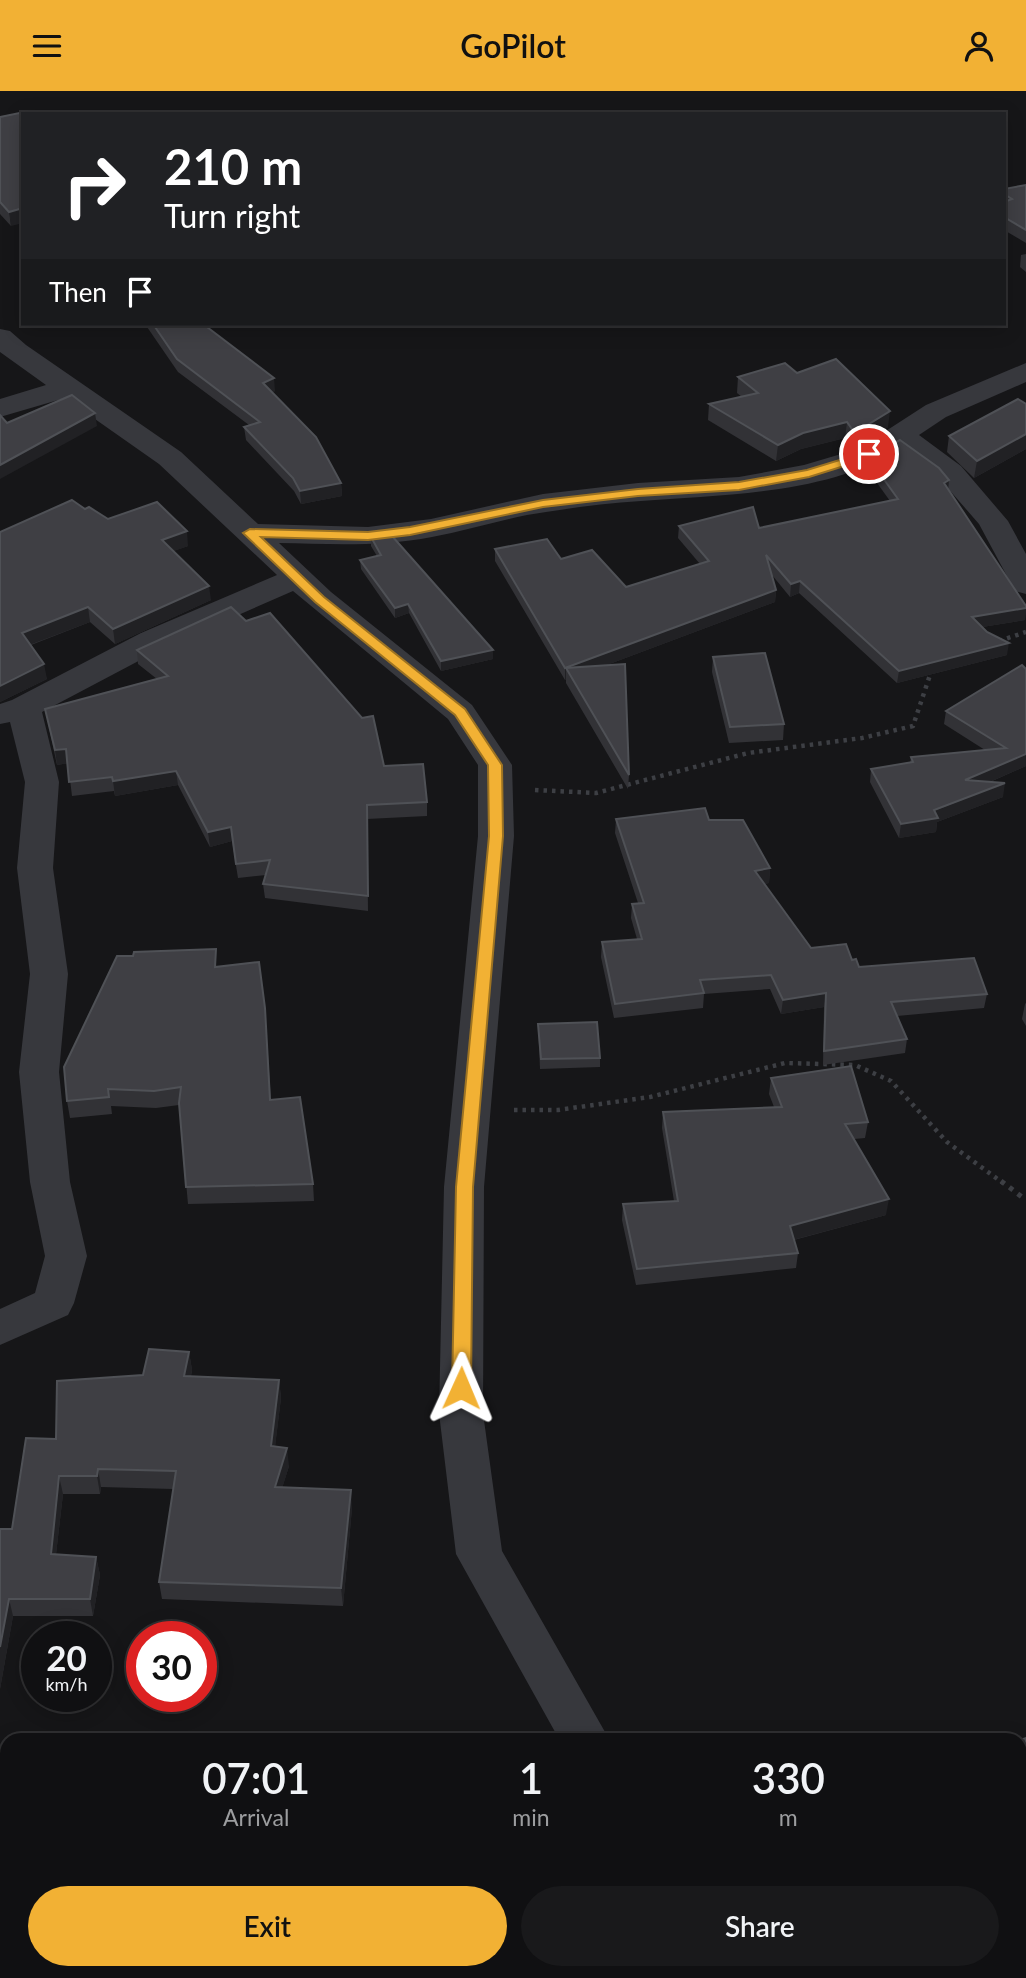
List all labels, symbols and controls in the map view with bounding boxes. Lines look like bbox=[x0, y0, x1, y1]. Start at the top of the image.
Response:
text: GoPilot bbox=[460, 26, 566, 65]
icon: menu bbox=[28, 27, 66, 65]
icon: person bbox=[960, 27, 998, 65]
text: 210 m bbox=[164, 137, 302, 195]
icon: right bbox=[49, 140, 140, 231]
text: Turn right bbox=[164, 196, 300, 235]
icon: arrive bbox=[121, 273, 159, 311]
text: Then bbox=[49, 276, 107, 308]
pin bbox=[839, 424, 899, 484]
icon: arrive bbox=[850, 435, 888, 473]
position arrow bbox=[424, 1351, 498, 1425]
speed limit sign: 30 bbox=[126, 1621, 217, 1712]
text: 20 bbox=[46, 1636, 87, 1678]
text: km/h bbox=[45, 1673, 88, 1695]
text: 07:01 bbox=[202, 1753, 310, 1803]
text: 1 bbox=[519, 1753, 543, 1803]
text: 330 bbox=[752, 1753, 825, 1803]
text: Arrival bbox=[223, 1803, 289, 1831]
text: min bbox=[512, 1803, 550, 1831]
text: m bbox=[779, 1803, 798, 1831]
button: Exit bbox=[28, 1886, 507, 1966]
button: Share bbox=[521, 1886, 999, 1966]

